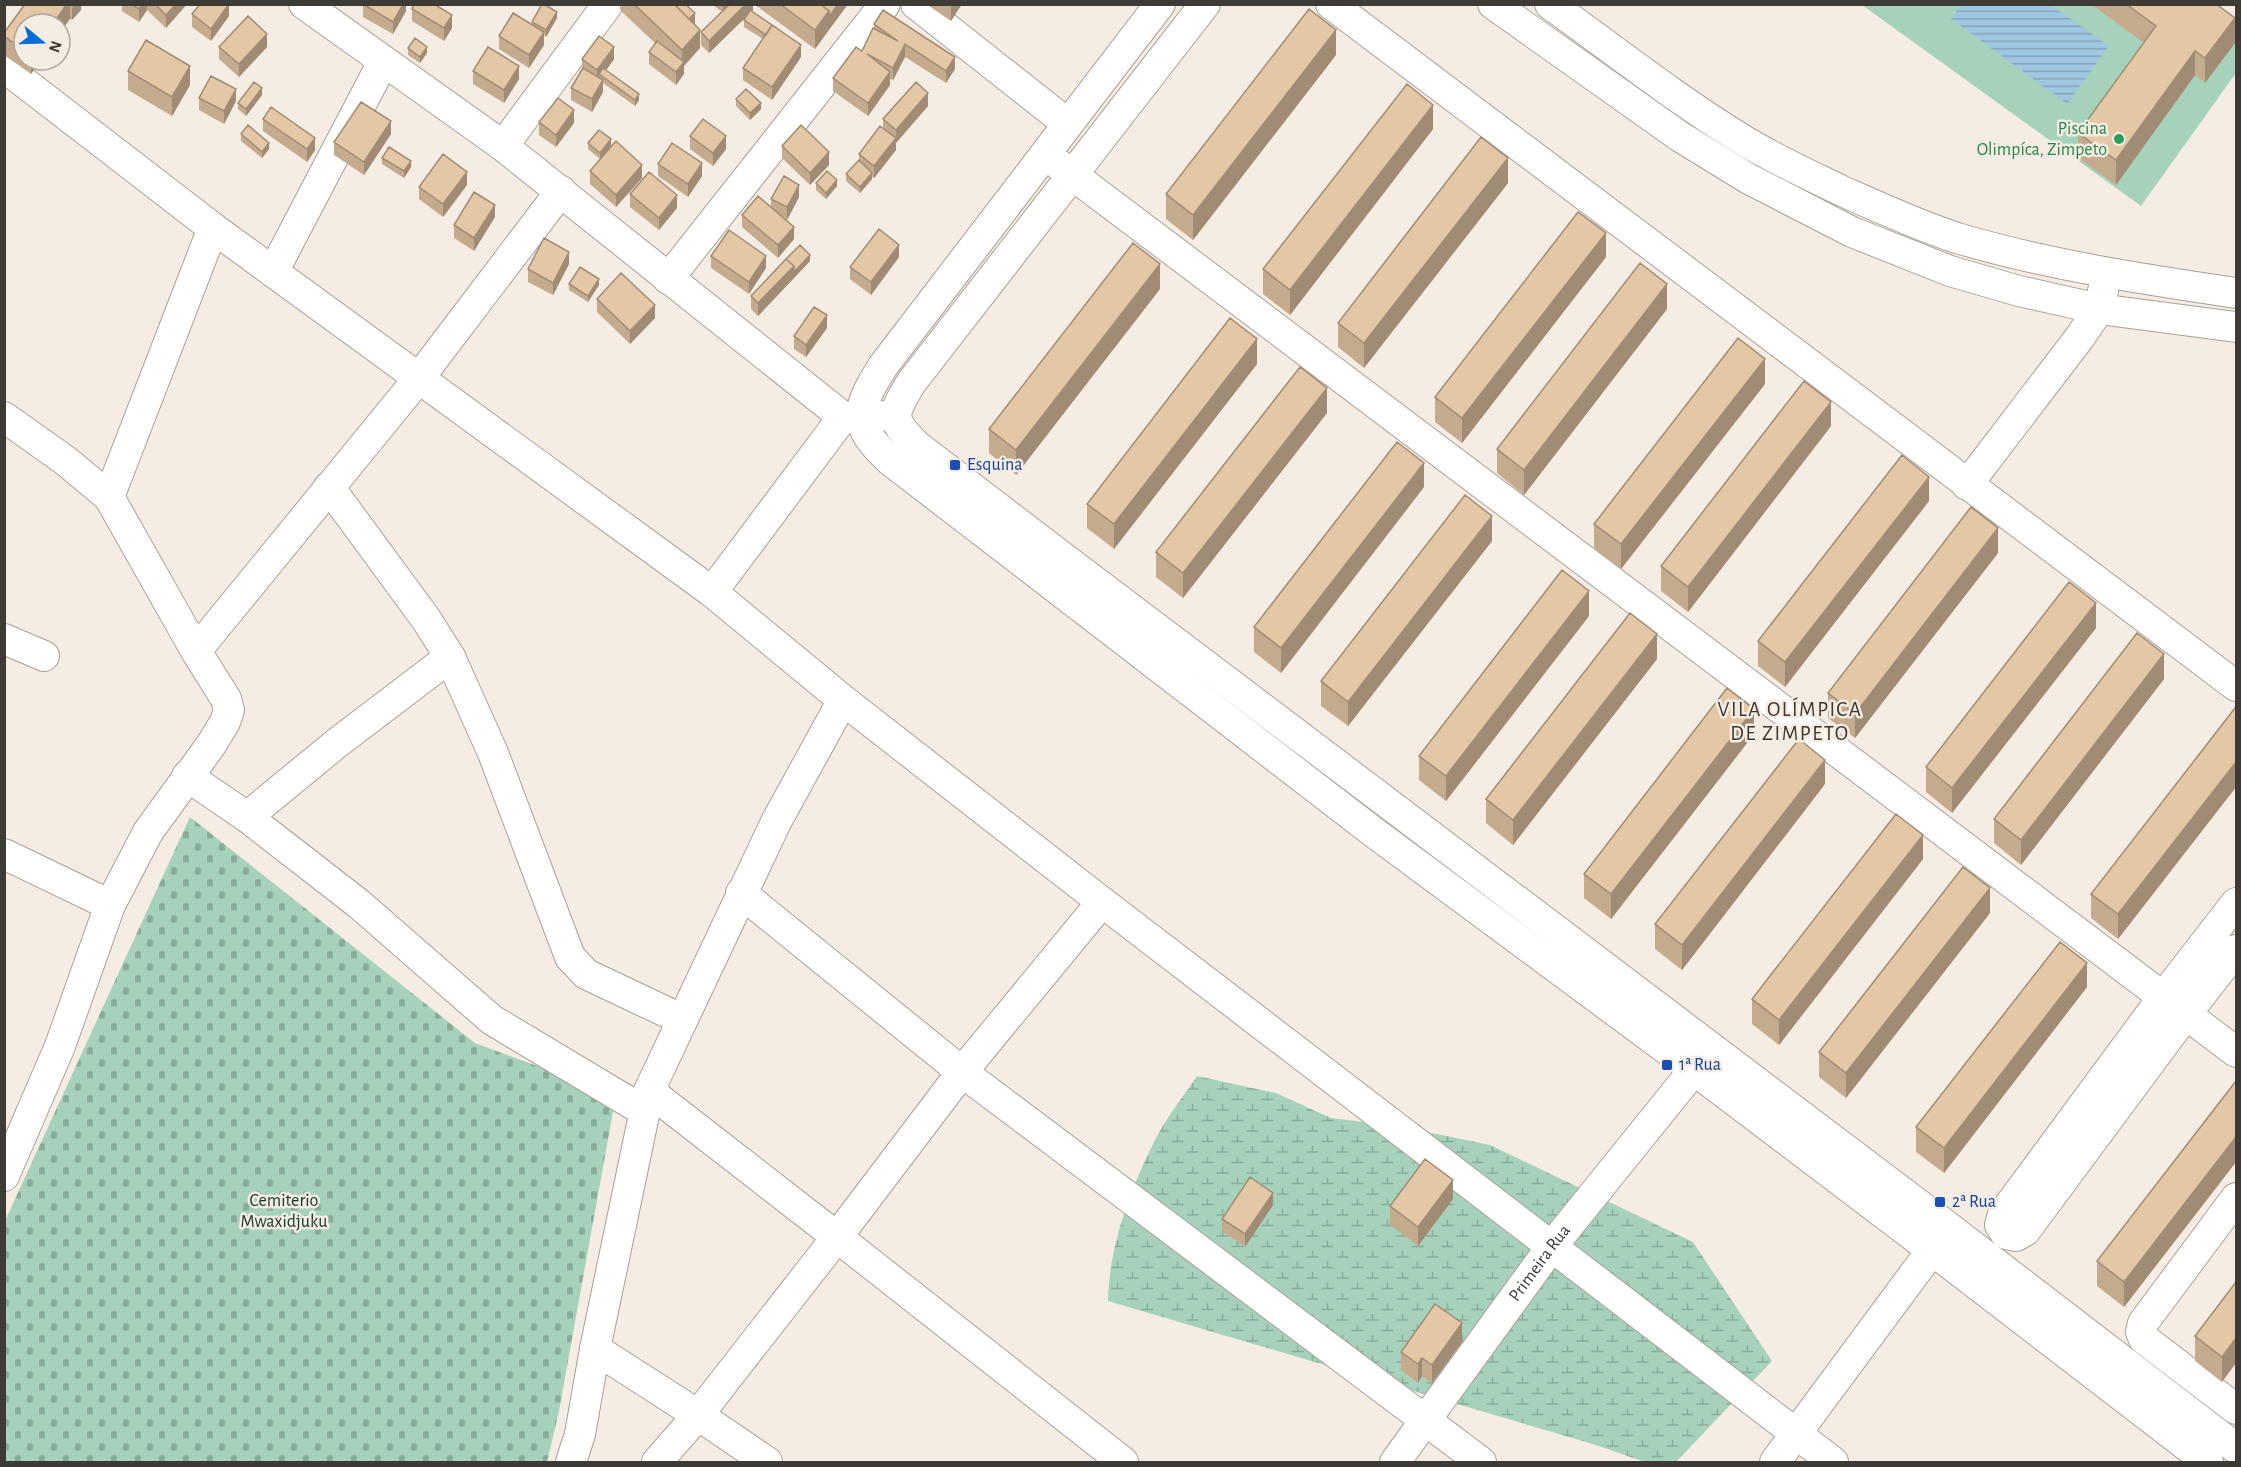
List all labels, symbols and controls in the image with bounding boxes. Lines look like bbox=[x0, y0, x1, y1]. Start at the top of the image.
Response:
north arrow bbox=[12, 12, 72, 72]
text: N bbox=[46, 39, 65, 54]
place label: Piscina Olimpíca, Zimpeto bbox=[1977, 120, 2107, 159]
marker: Piscina Olimpíca, Zimpeto bbox=[2112, 132, 2126, 146]
place label: Esquina bbox=[967, 456, 1023, 474]
marker: Esquina bbox=[948, 458, 962, 472]
district label: VILA OLÍMPICA DE ZIMPETO bbox=[1718, 697, 1862, 744]
place label: 1ª Rua bbox=[1679, 1056, 1721, 1074]
marker: 1ª Rua bbox=[1660, 1058, 1674, 1072]
park label: Cemiterio Mwaxidjuku bbox=[241, 1192, 327, 1231]
place label: 2ª Rua bbox=[1952, 1193, 1996, 1211]
marker: 2ª Rua bbox=[1933, 1195, 1947, 1209]
street label: Primeira Rua bbox=[1506, 1222, 1574, 1305]

